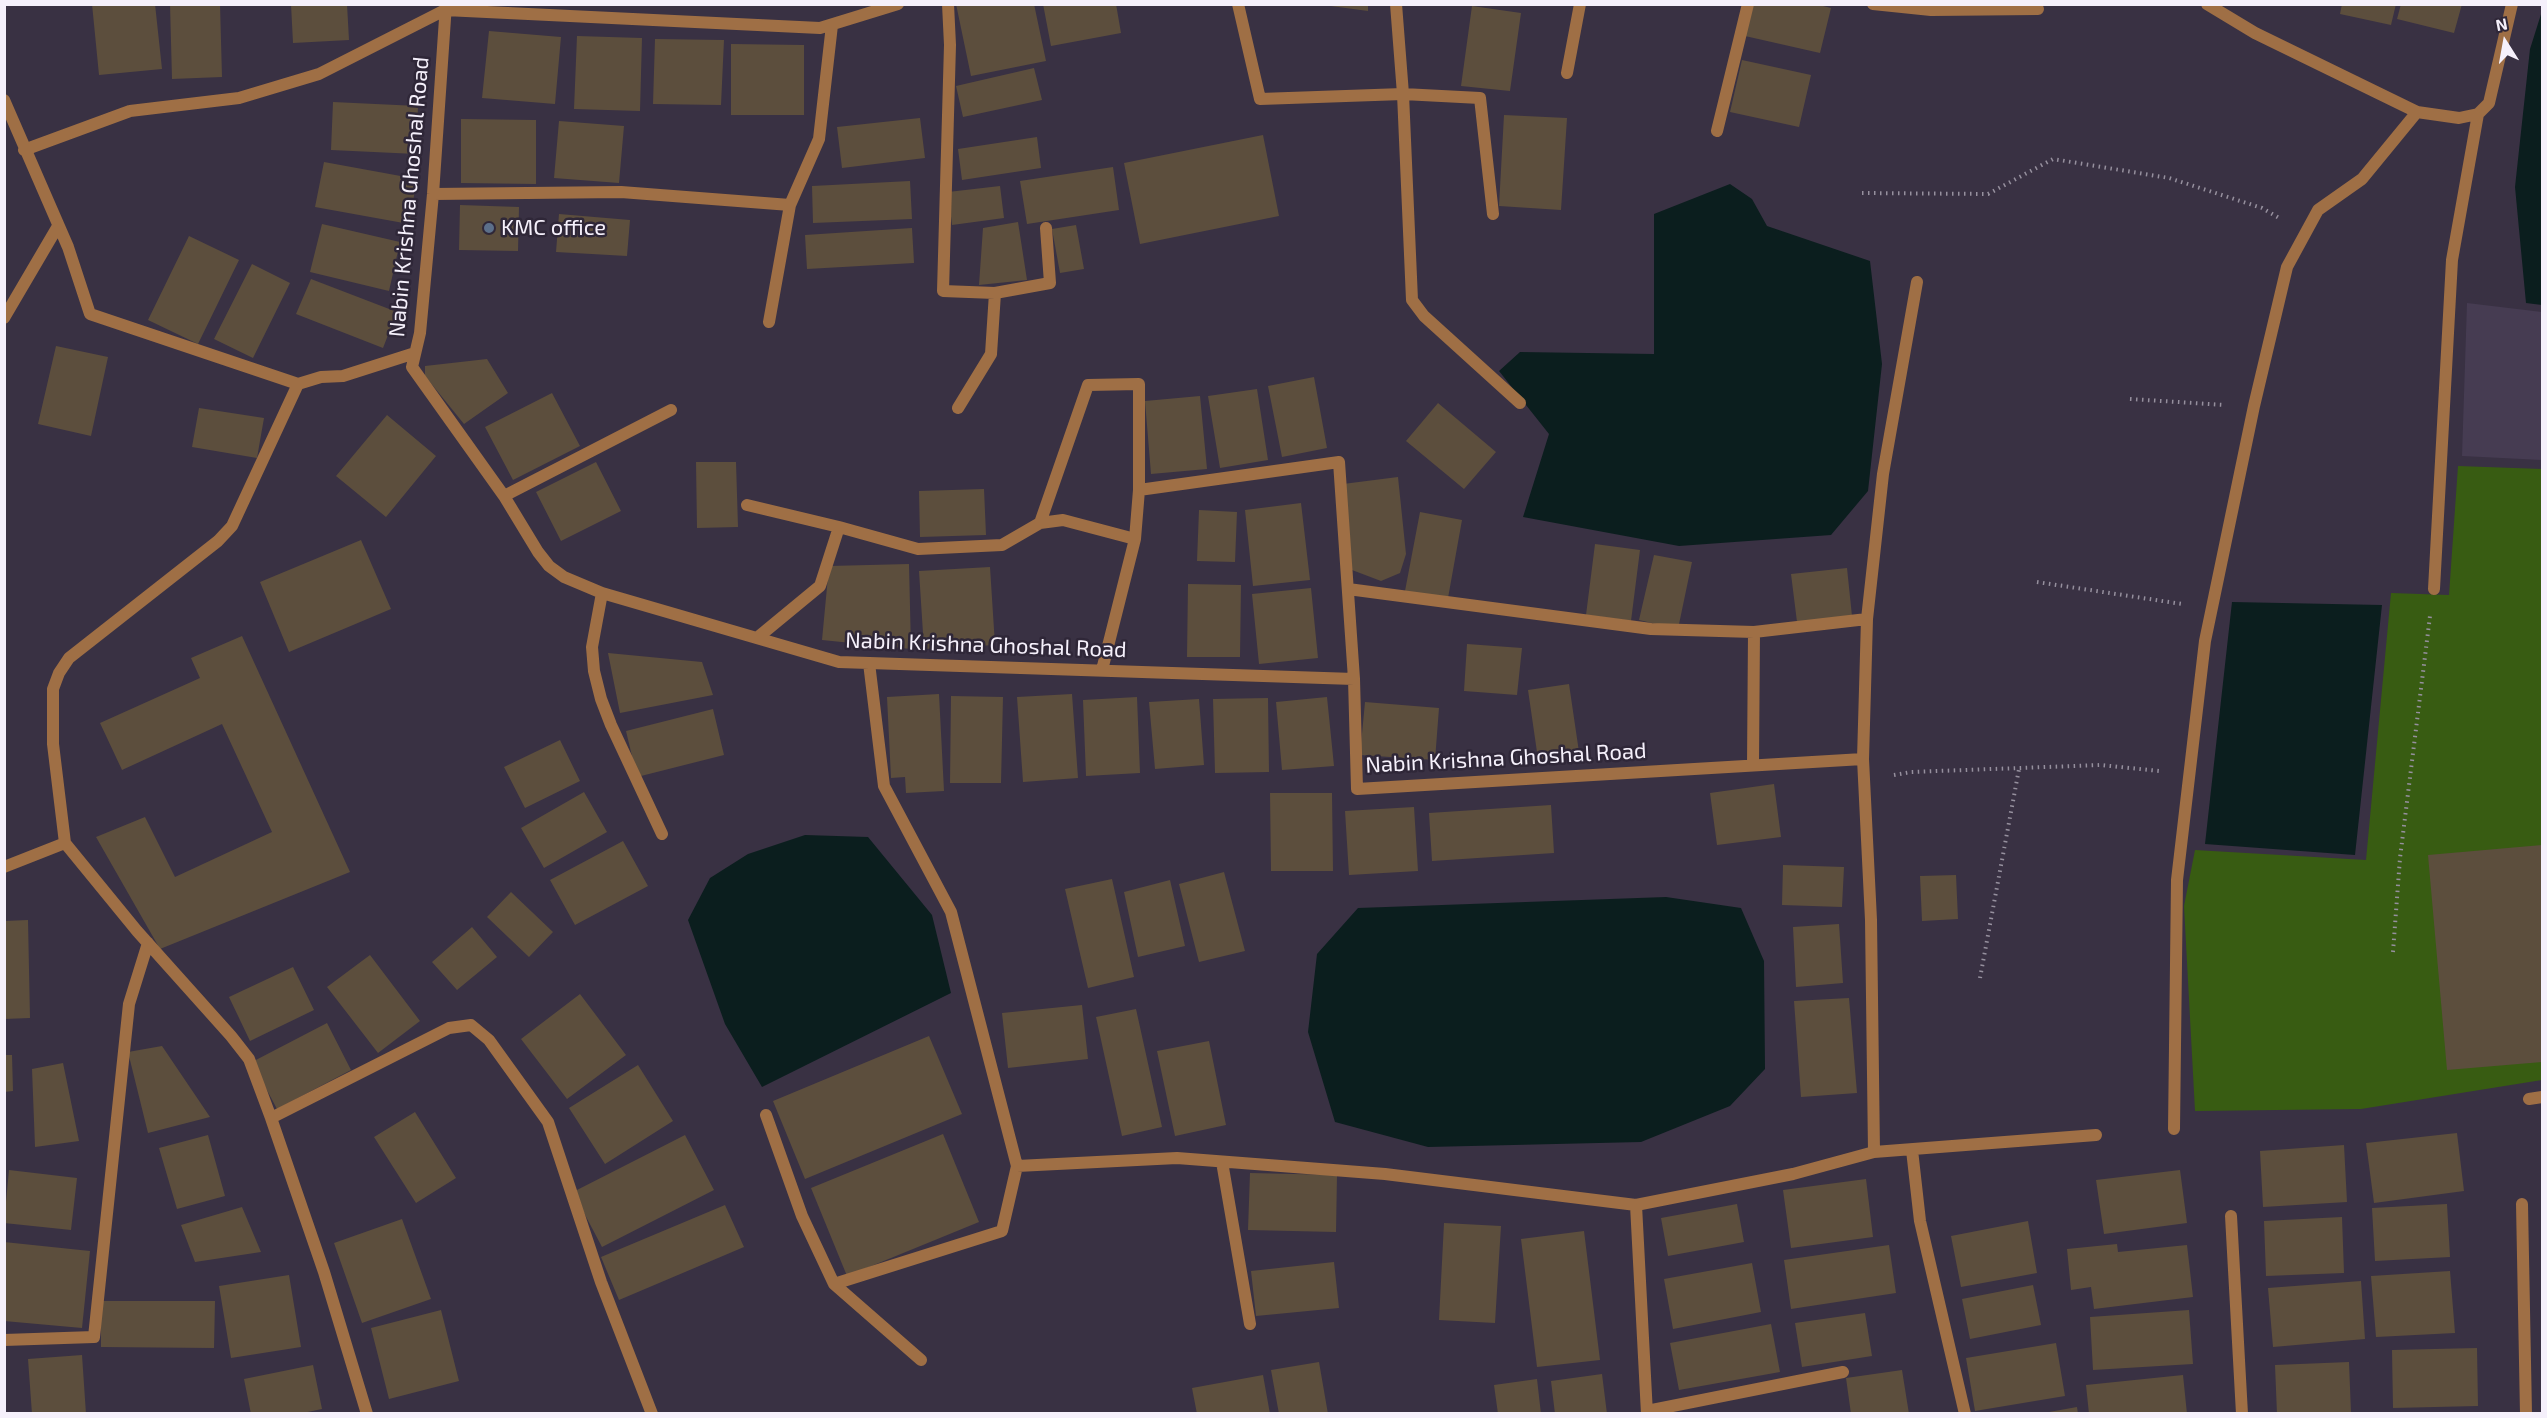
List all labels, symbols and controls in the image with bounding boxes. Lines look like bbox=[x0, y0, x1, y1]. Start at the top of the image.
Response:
north arrow bbox=[2475, 12, 2535, 72]
text: N bbox=[2494, 13, 2509, 34]
street label: Nabin Krishna Ghoshal Road bbox=[384, 56, 434, 338]
place label: KMC office bbox=[501, 215, 606, 241]
marker: KMC office bbox=[482, 221, 496, 235]
street label: Nabin Krishna Ghoshal Road bbox=[845, 627, 1127, 663]
street label: Nabin Krishna Ghoshal Road bbox=[1365, 737, 1647, 779]

